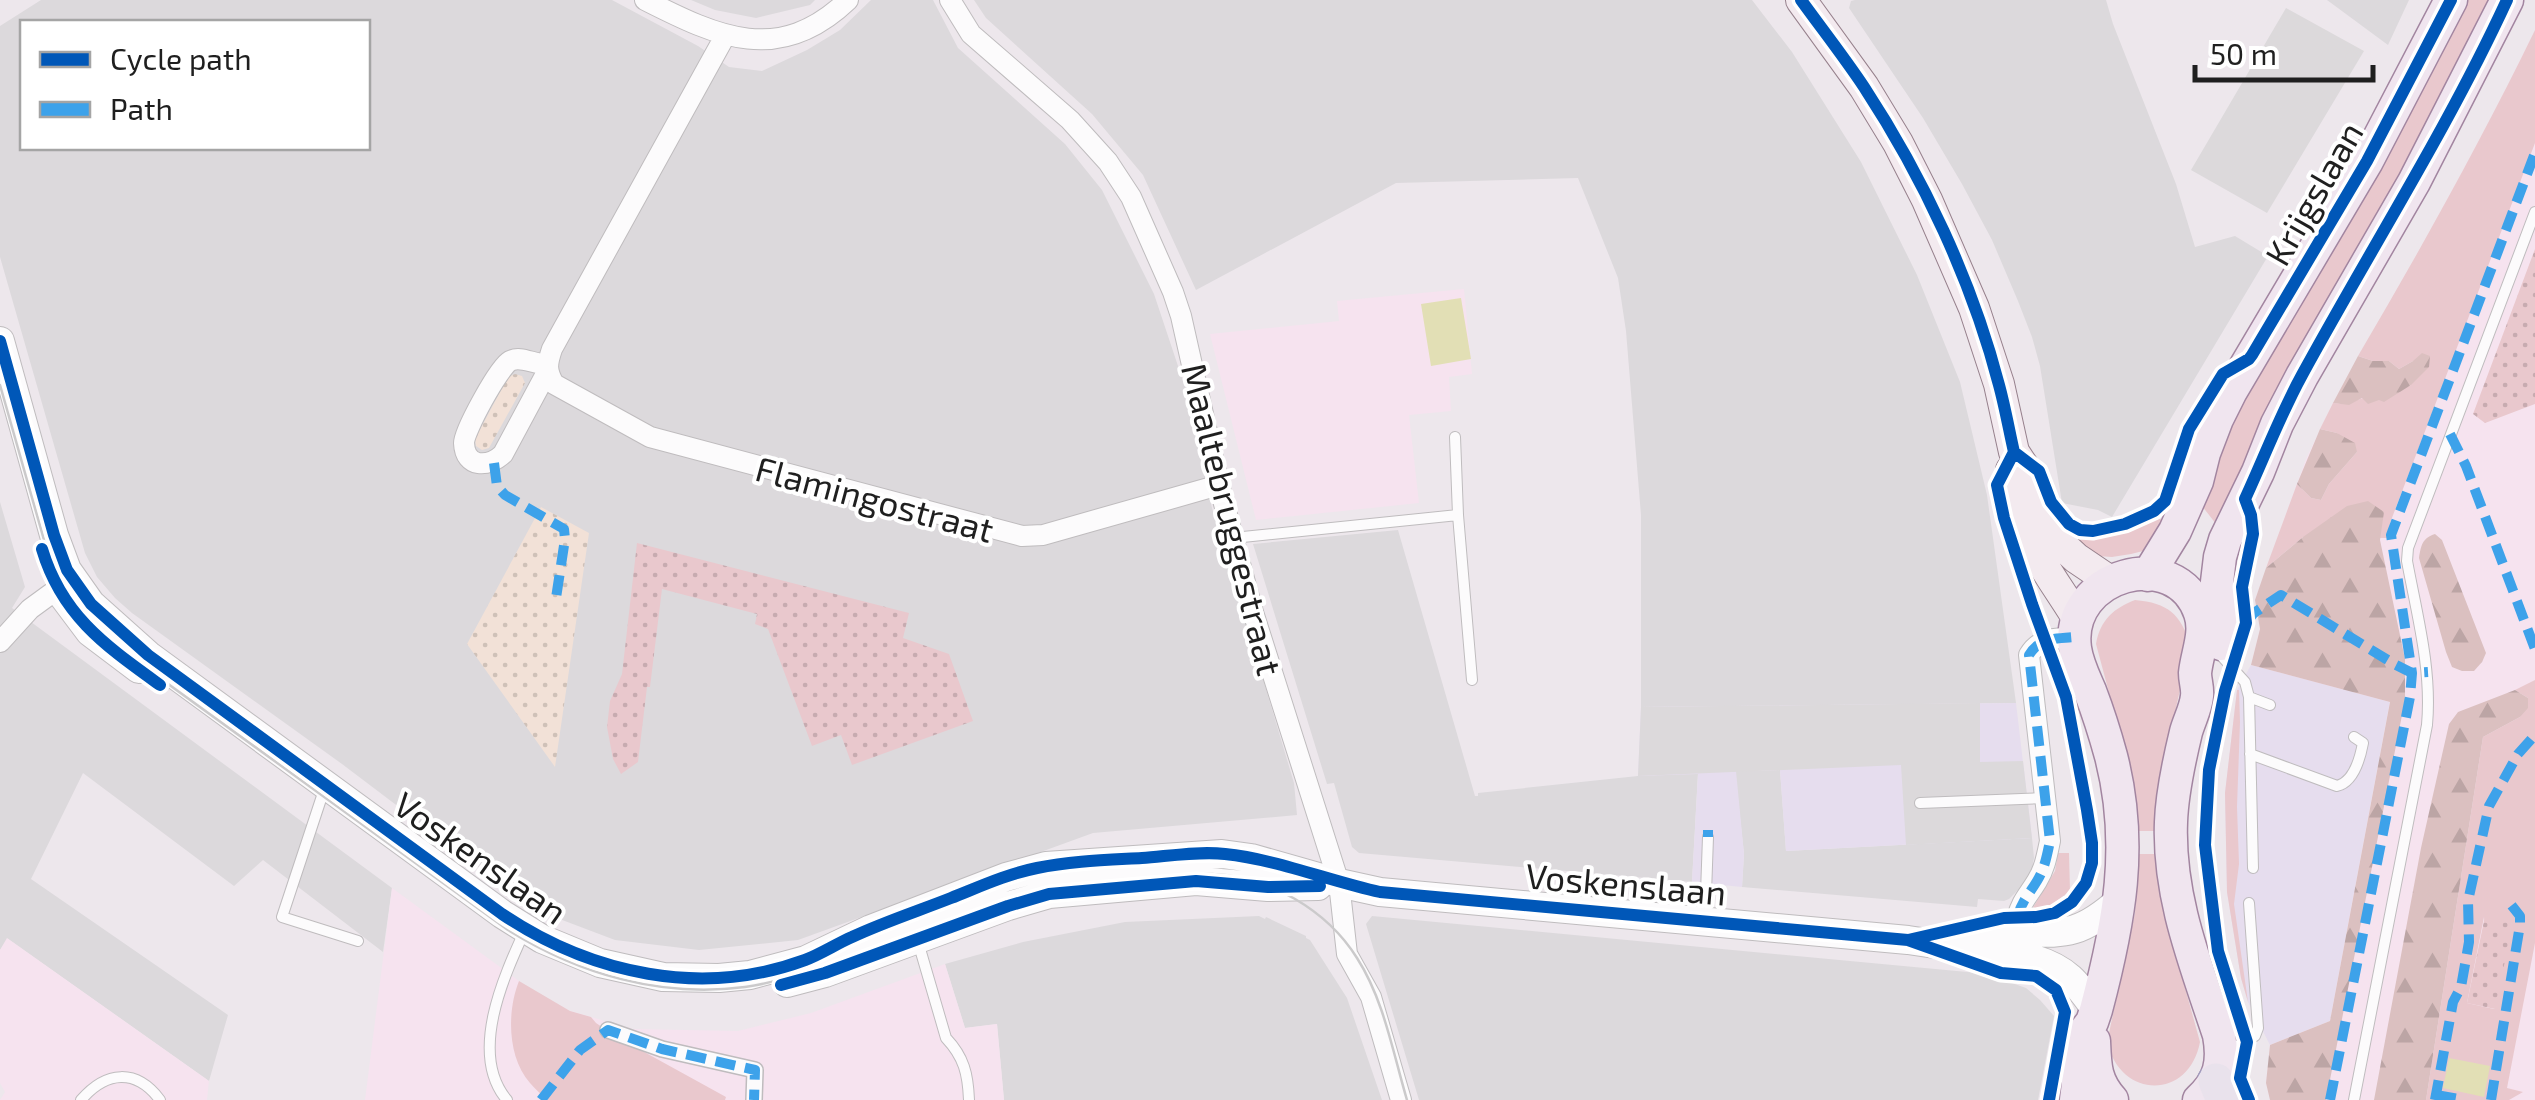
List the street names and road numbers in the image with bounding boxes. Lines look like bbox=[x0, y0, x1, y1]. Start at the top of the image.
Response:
street label: Krijgslaan bbox=[2255, 114, 2371, 272]
street label: Maaltebruggestraat bbox=[1174, 359, 1292, 679]
street label: Flamingostraat bbox=[752, 446, 998, 550]
street label: Voskenslaan bbox=[387, 782, 575, 932]
street label: Voskenslaan bbox=[1524, 853, 1728, 913]

